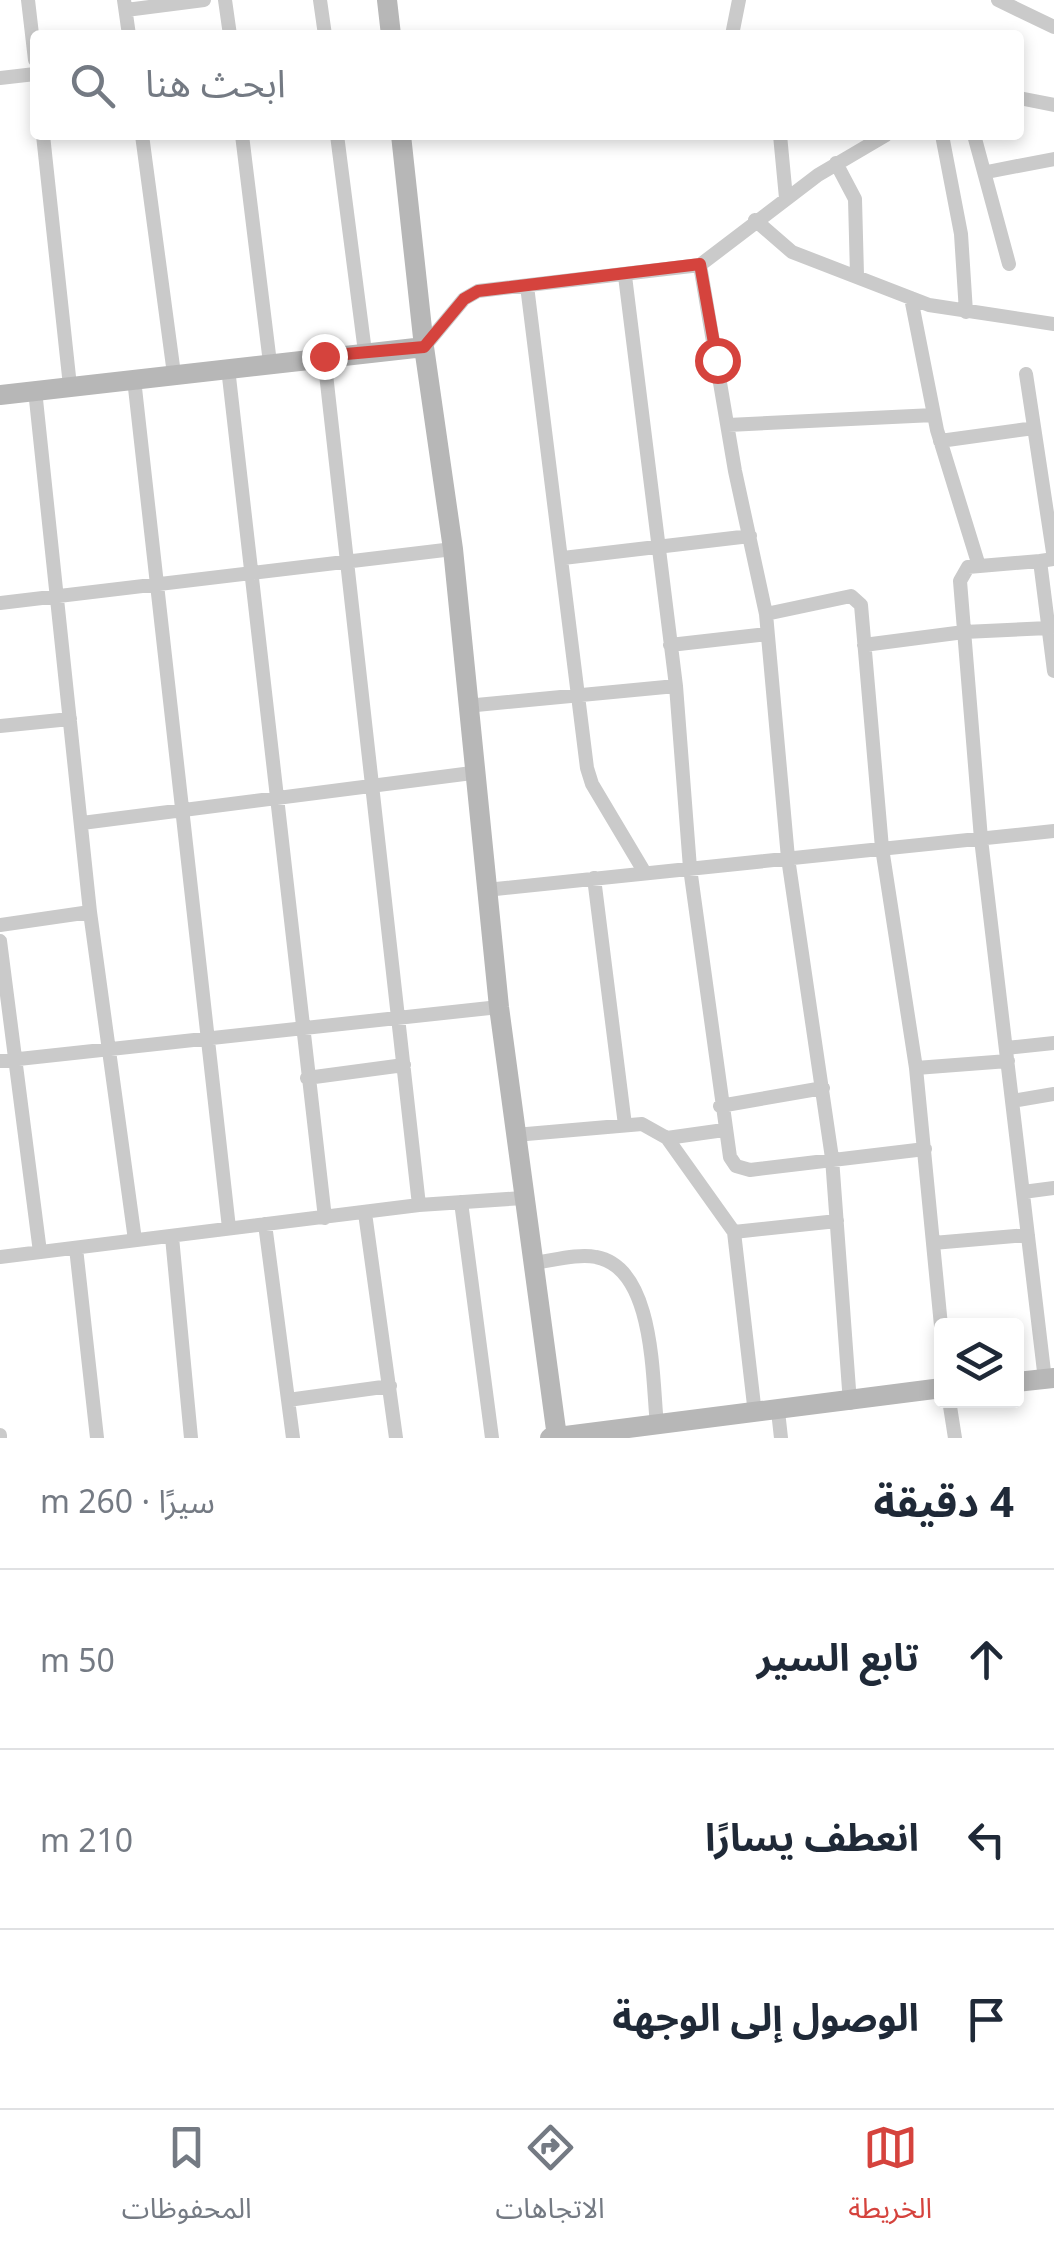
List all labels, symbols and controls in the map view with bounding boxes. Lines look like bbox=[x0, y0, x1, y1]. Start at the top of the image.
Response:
search box bbox=[30, 30, 1024, 140]
text: ابحث هنا bbox=[145, 56, 286, 108]
icon: search bbox=[65, 58, 120, 113]
route end bbox=[302, 334, 348, 380]
route start bbox=[695, 338, 741, 384]
map controls bbox=[934, 1318, 1024, 1408]
button: layers bbox=[934, 1318, 1024, 1408]
text: 4 دقيقة bbox=[873, 1472, 1014, 1529]
text: سيرًا · 260 m bbox=[40, 1479, 215, 1522]
text: تابع السير bbox=[757, 1630, 919, 1682]
icon: ahead bbox=[959, 1632, 1014, 1687]
text: 50 m bbox=[40, 1638, 115, 1681]
text: انعطف يسارًا bbox=[705, 1810, 919, 1862]
icon: left bbox=[959, 1812, 1014, 1867]
text: 210 m bbox=[40, 1818, 133, 1861]
text: الوصول إلى الوجهة bbox=[612, 1990, 919, 2042]
icon: arrive bbox=[959, 1992, 1014, 2047]
tab: المحفوظات bbox=[122, 2120, 252, 2239]
tab: الاتجاهات bbox=[495, 2120, 605, 2239]
tab: الخريطة bbox=[848, 2120, 932, 2239]

